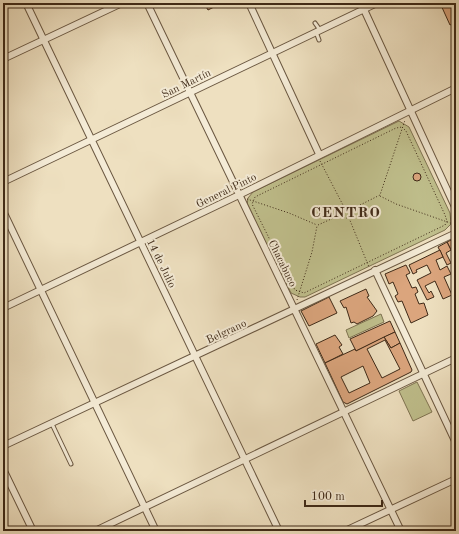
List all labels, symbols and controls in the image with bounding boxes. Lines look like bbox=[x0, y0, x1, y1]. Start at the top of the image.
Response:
street label: San Martín bbox=[160, 68, 213, 101]
street label: General Pinto bbox=[195, 172, 259, 211]
district label: CENTRO bbox=[311, 206, 381, 221]
street label: 14 de Julio bbox=[144, 237, 177, 290]
street label: Chacabuco bbox=[266, 238, 298, 289]
street label: Belgrano bbox=[205, 318, 248, 346]
scale bar bbox=[305, 482, 382, 508]
text: 100 m bbox=[311, 491, 345, 503]

